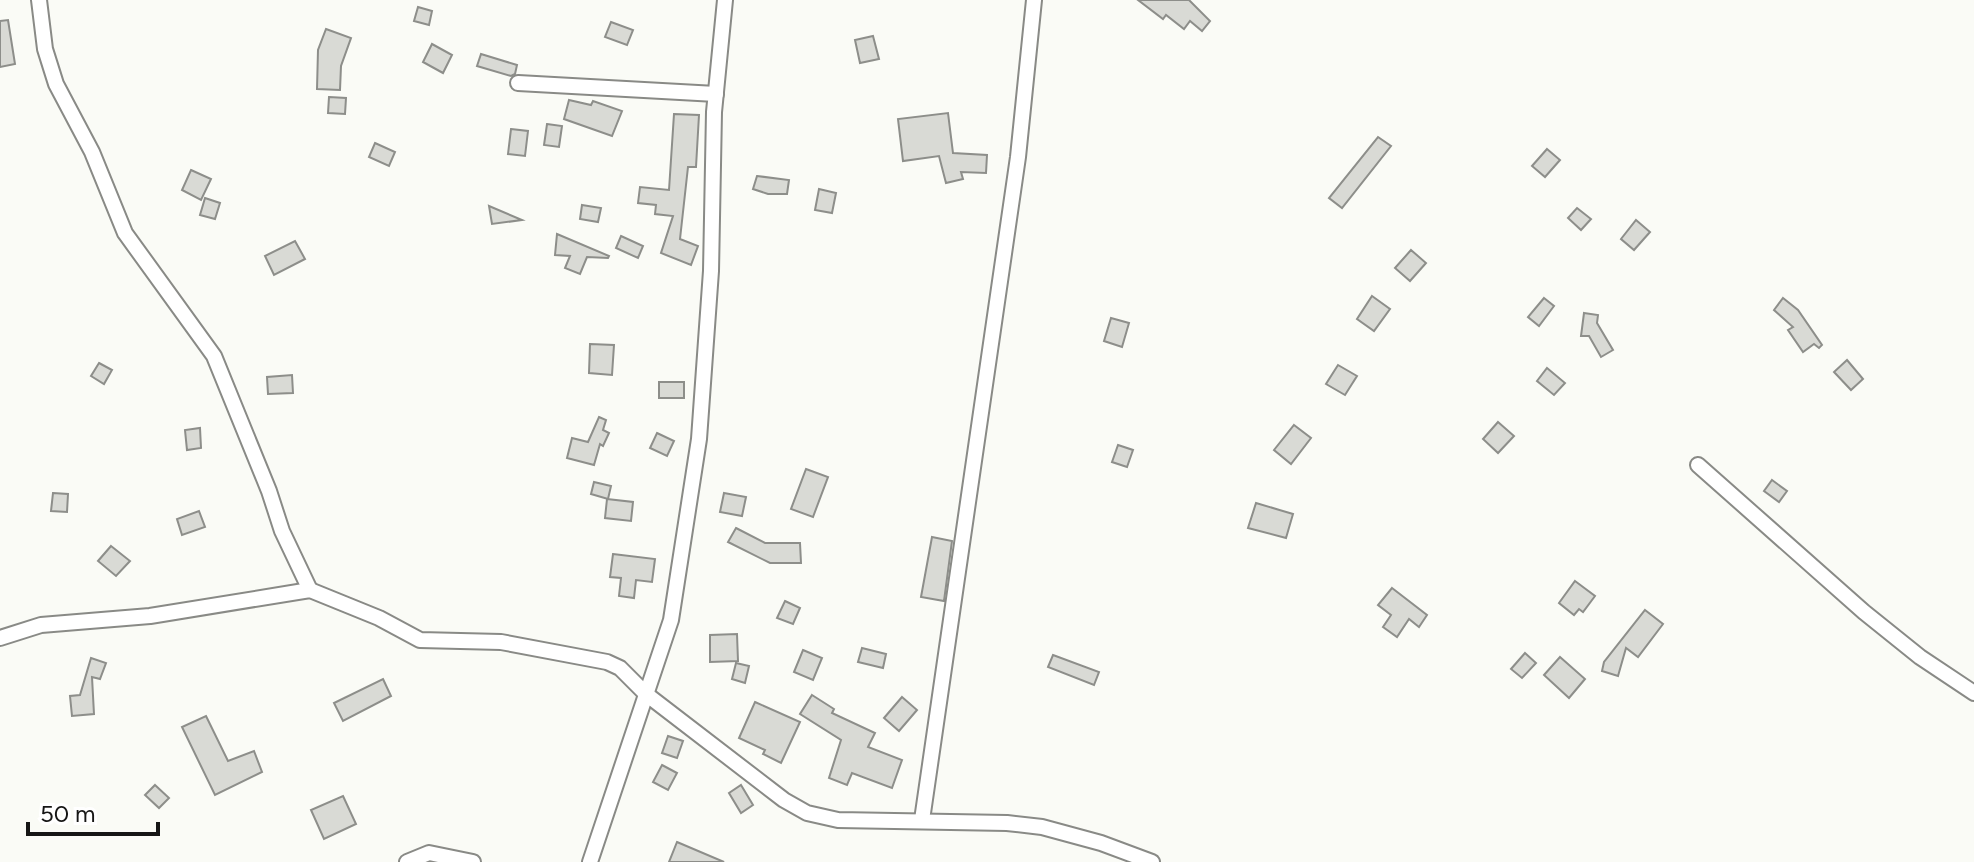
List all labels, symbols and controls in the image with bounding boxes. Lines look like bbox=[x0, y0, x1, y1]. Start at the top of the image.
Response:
scale bar bbox=[28, 786, 158, 836]
text: 50 m bbox=[40, 799, 96, 828]

